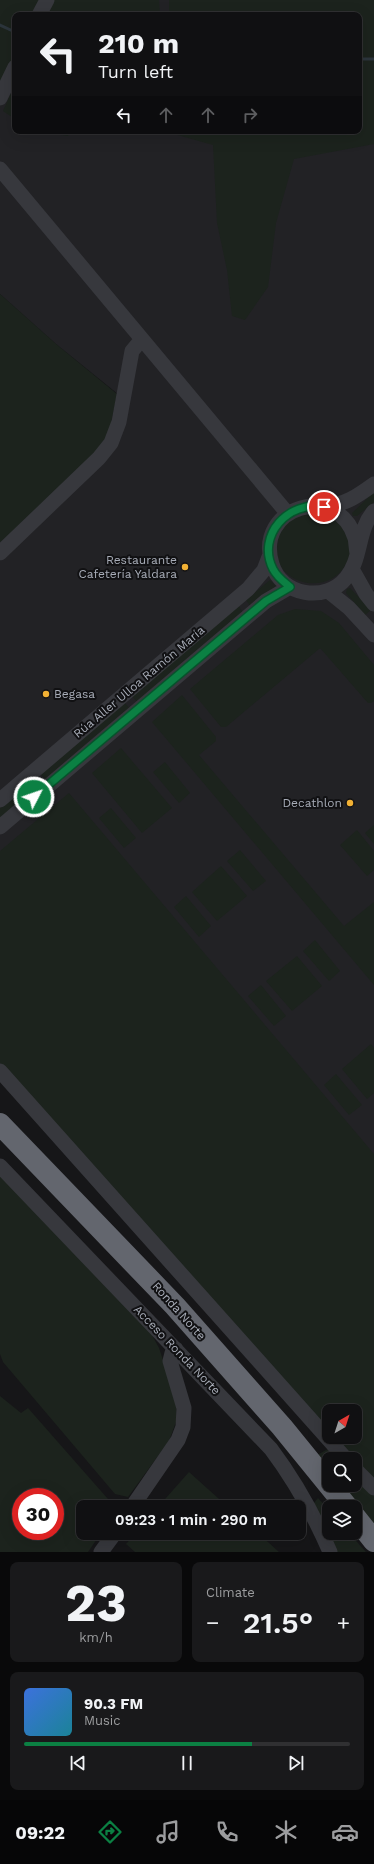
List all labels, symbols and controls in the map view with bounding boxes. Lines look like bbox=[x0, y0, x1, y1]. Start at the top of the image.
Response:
text: 210 m bbox=[98, 27, 179, 60]
icon: left bbox=[32, 28, 84, 80]
text: Turn left bbox=[98, 61, 173, 82]
icon: left bbox=[113, 104, 135, 126]
icon: ahead bbox=[155, 104, 177, 126]
icon: ahead bbox=[197, 104, 219, 126]
icon: right bbox=[239, 104, 261, 126]
pin bbox=[307, 490, 341, 524]
icon: arrive bbox=[313, 496, 335, 518]
place label: Restaurante Cafetería Yaldara bbox=[78, 553, 177, 581]
marker: Restaurante Cafetería Yaldara bbox=[180, 562, 190, 572]
street label: Rúa Aller Ulloa Ramón María bbox=[71, 623, 207, 741]
place label: Begasa bbox=[54, 687, 95, 701]
marker: Begasa bbox=[41, 689, 51, 699]
position arrow bbox=[13, 776, 55, 818]
place label: Decathlon bbox=[282, 796, 342, 810]
marker: Decathlon bbox=[345, 798, 355, 808]
street label: Ronda Norte bbox=[149, 1279, 209, 1343]
street label: Acceso Ronda Norte bbox=[131, 1302, 223, 1398]
north arrow bbox=[322, 1404, 362, 1444]
map controls bbox=[322, 1404, 362, 1540]
button: search bbox=[322, 1452, 362, 1492]
speed limit sign: 30 bbox=[12, 1488, 64, 1540]
button: layers bbox=[322, 1500, 362, 1540]
text: 09:23 · 1 min · 290 m bbox=[115, 1511, 267, 1529]
text: 23 bbox=[65, 1573, 127, 1634]
text: Climate bbox=[206, 1585, 255, 1600]
text: 21.5° bbox=[243, 1605, 313, 1640]
text: − bbox=[206, 1610, 219, 1635]
text: + bbox=[337, 1610, 350, 1635]
text: km/h bbox=[79, 1630, 113, 1645]
text: 90.3 FM bbox=[84, 1695, 143, 1713]
text: Music bbox=[84, 1713, 121, 1728]
icon: previous bbox=[67, 1752, 89, 1774]
icon: pause bbox=[176, 1752, 198, 1774]
icon: next bbox=[285, 1752, 307, 1774]
icon: directions bbox=[96, 1818, 124, 1846]
icon: music bbox=[154, 1818, 182, 1846]
icon: phone bbox=[213, 1818, 241, 1846]
icon: climate bbox=[272, 1818, 300, 1846]
icon: car bbox=[331, 1818, 359, 1846]
text: 09:22 bbox=[15, 1822, 65, 1843]

